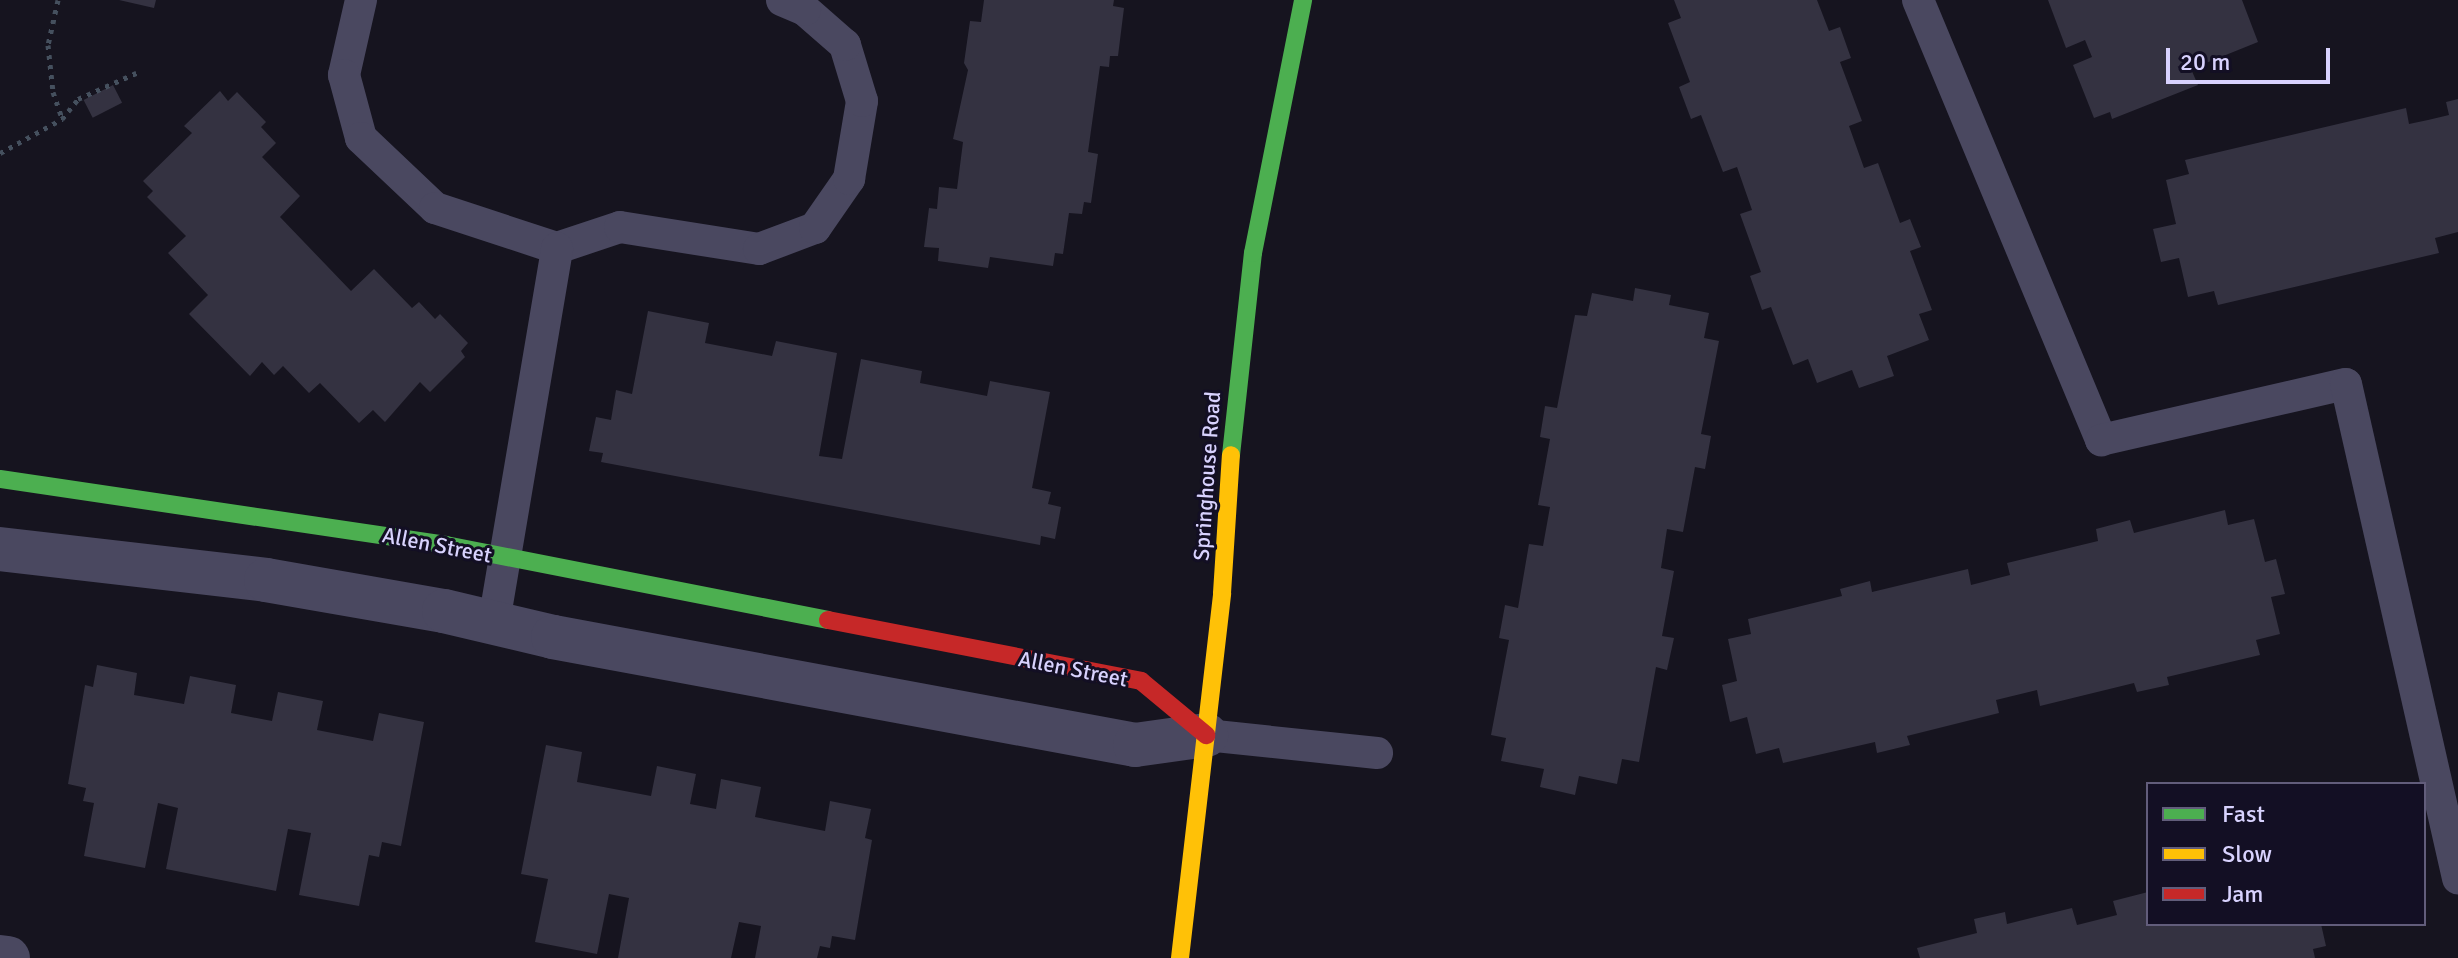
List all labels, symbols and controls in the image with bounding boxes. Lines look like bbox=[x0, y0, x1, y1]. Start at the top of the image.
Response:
scale bar bbox=[2170, 32, 2334, 82]
text: 20 m bbox=[2180, 47, 2230, 77]
street label: Springhouse Road bbox=[1188, 390, 1226, 562]
street label: Allen Street bbox=[380, 521, 494, 569]
street label: Allen Street bbox=[1016, 645, 1130, 693]
legend bbox=[2146, 782, 2426, 926]
text: Fast bbox=[2222, 799, 2265, 829]
text: Slow bbox=[2222, 839, 2272, 869]
text: Jam bbox=[2222, 879, 2263, 909]

